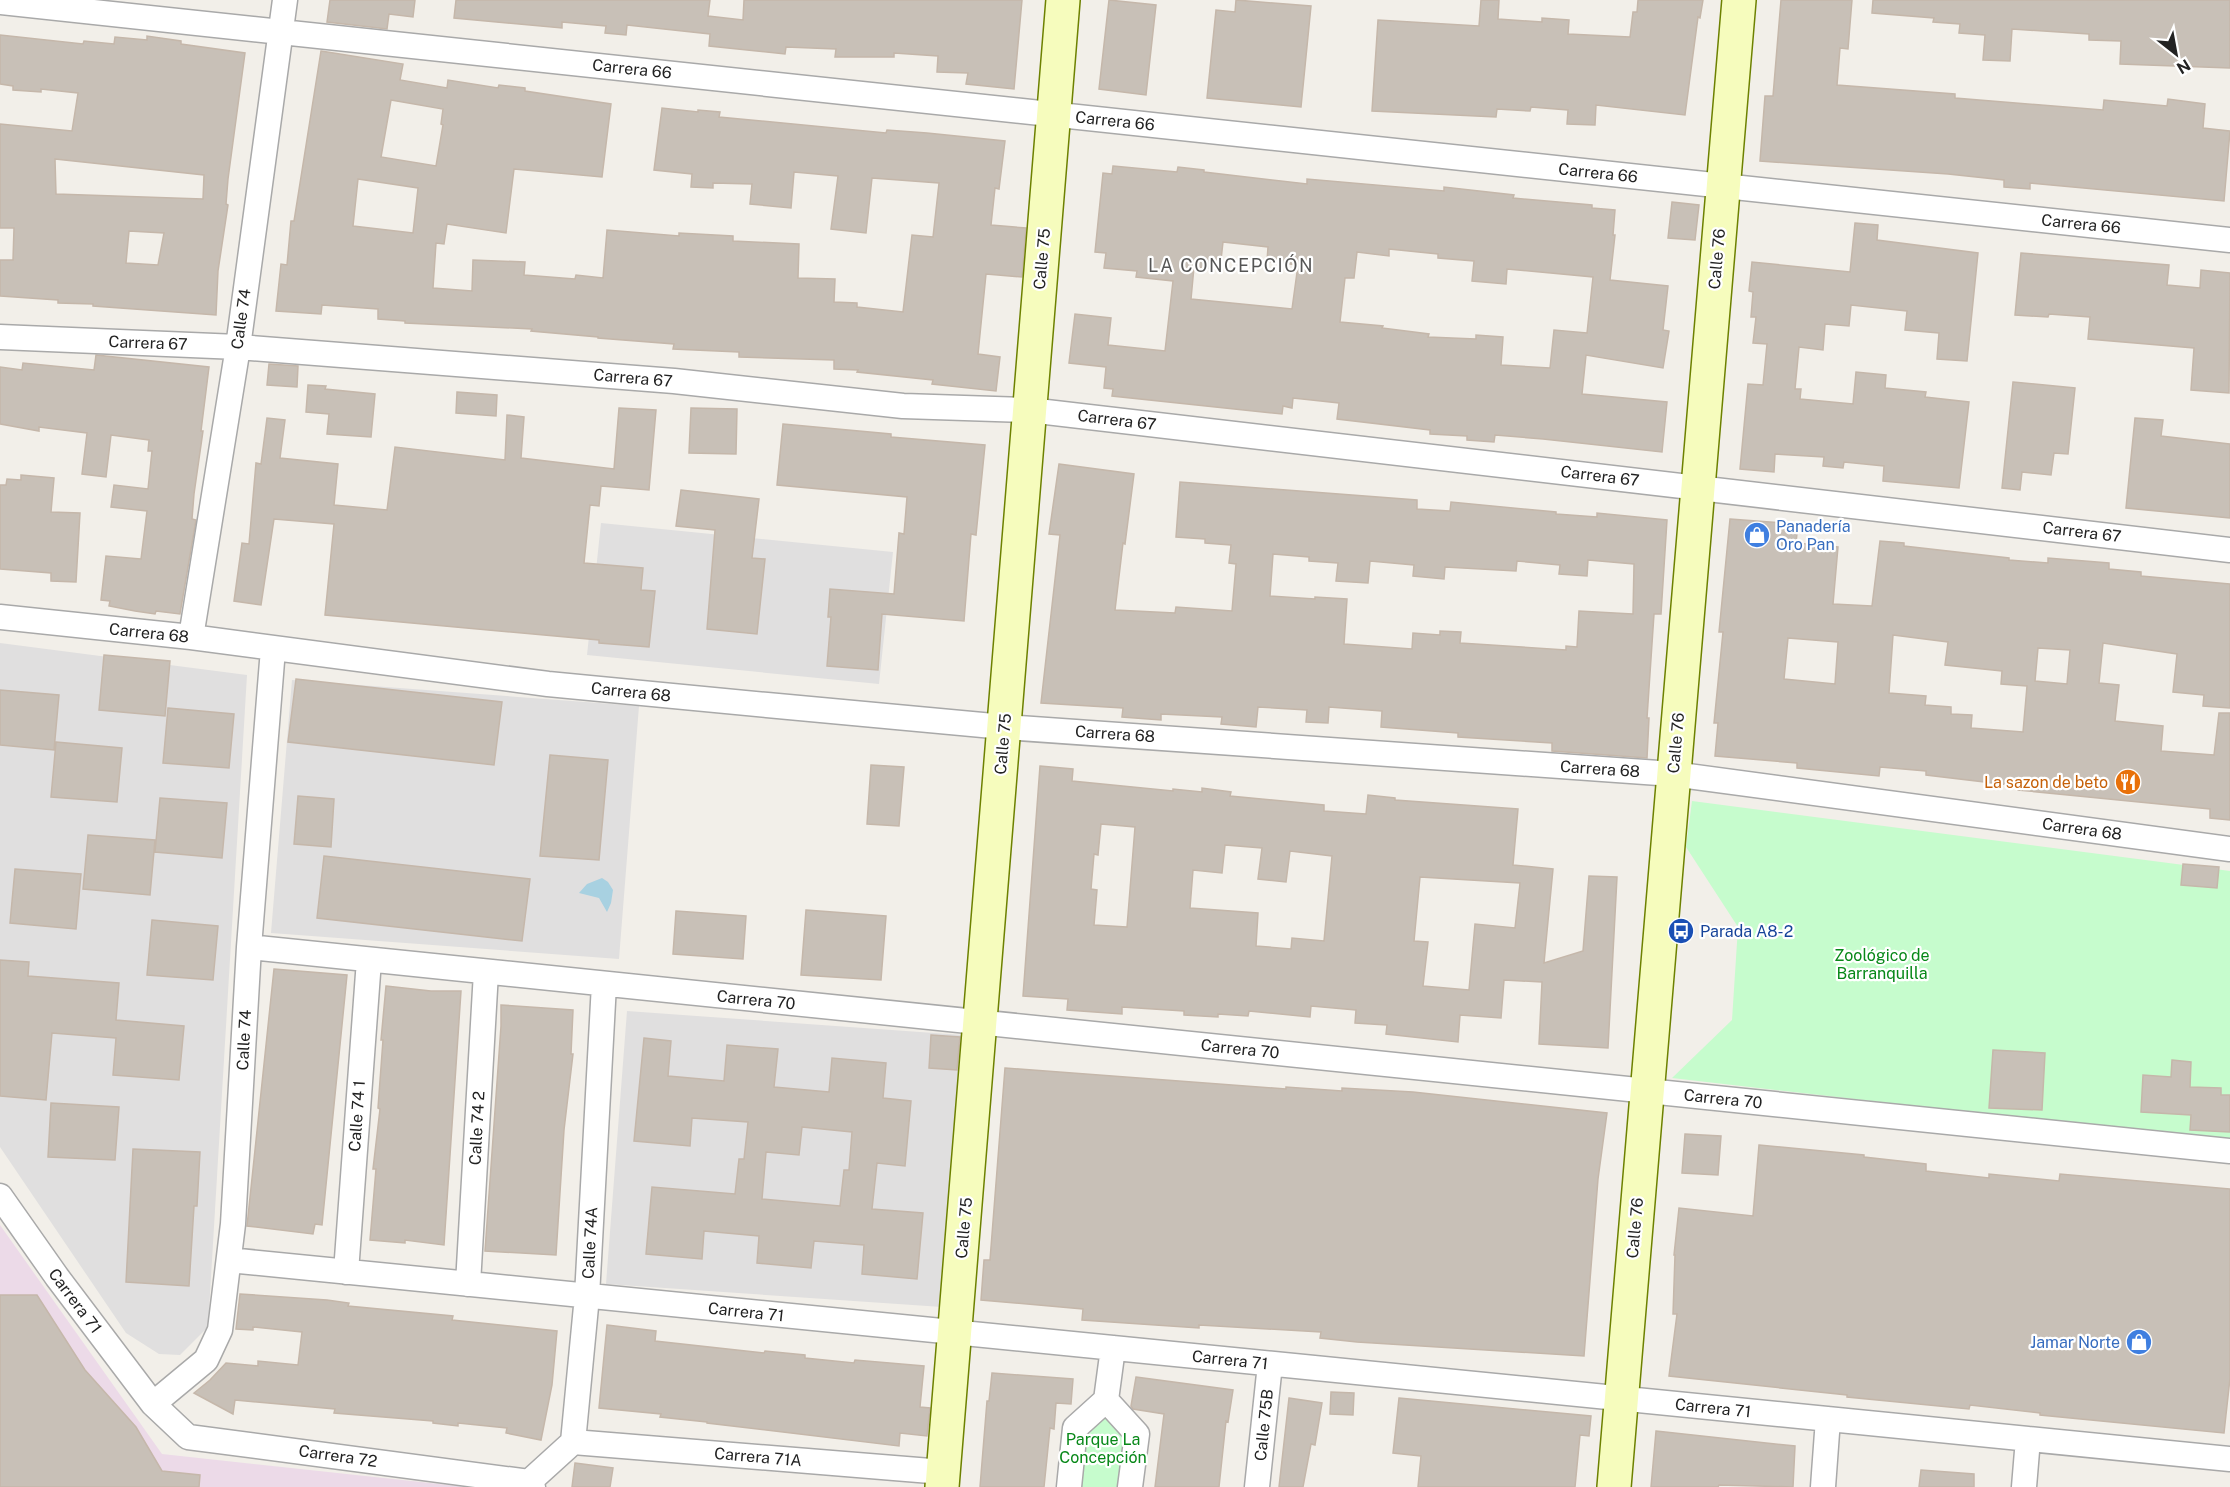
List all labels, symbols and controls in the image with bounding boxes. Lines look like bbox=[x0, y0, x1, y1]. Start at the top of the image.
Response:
north arrow bbox=[2146, 24, 2206, 84]
street label: Carrera 66 bbox=[591, 55, 673, 83]
text: N bbox=[2173, 55, 2194, 78]
street label: Carrera 66 bbox=[1074, 107, 1156, 135]
street label: Carrera 66 bbox=[1557, 159, 1639, 187]
street label: Carrera 66 bbox=[2040, 210, 2122, 238]
street label: Calle 75 bbox=[1030, 228, 1054, 290]
street label: Calle 76 bbox=[1705, 228, 1729, 290]
district label: LA CONCEPCIÓN bbox=[1148, 254, 1314, 276]
street label: Calle 74 bbox=[227, 288, 255, 350]
street label: Carrera 67 bbox=[108, 332, 188, 354]
street label: Carrera 67 bbox=[593, 365, 673, 391]
street label: Carrera 67 bbox=[1077, 406, 1157, 434]
street label: Carrera 67 bbox=[1560, 462, 1640, 490]
place label: Panadería Oro Pan bbox=[1776, 517, 1851, 554]
street label: Carrera 67 bbox=[2042, 518, 2122, 546]
shop icon: Panadería Oro Pan bbox=[1742, 520, 1772, 550]
street label: Carrera 68 bbox=[108, 619, 190, 647]
street label: Carrera 68 bbox=[590, 678, 672, 706]
street label: Calle 76 bbox=[1664, 712, 1688, 774]
street label: Calle 75 bbox=[991, 713, 1015, 775]
street label: Carrera 68 bbox=[1074, 722, 1156, 746]
street label: Carrera 68 bbox=[1559, 757, 1641, 781]
restaurant icon: La sazon de beto bbox=[2113, 767, 2143, 797]
place label: La sazon de beto bbox=[1984, 773, 2108, 792]
street label: Carrera 68 bbox=[2041, 814, 2123, 844]
bus stop icon: Parada A8-2 bbox=[1666, 916, 1696, 946]
place label: Parada A8-2 bbox=[1700, 922, 1793, 941]
park label: Zoológico de Barranquilla bbox=[1834, 946, 1930, 983]
street label: Carrera 70 bbox=[716, 986, 796, 1014]
street label: Calle 74 bbox=[233, 1009, 255, 1071]
street label: Carrera 70 bbox=[1200, 1035, 1280, 1063]
street label: Calle 74 1 bbox=[345, 1080, 369, 1152]
street label: Carrera 70 bbox=[1683, 1085, 1763, 1113]
street label: Calle 74 2 bbox=[466, 1090, 488, 1166]
street label: Calle 75 bbox=[952, 1197, 976, 1259]
street label: Calle 76 bbox=[1623, 1197, 1647, 1259]
street label: Calle 74A bbox=[579, 1206, 601, 1280]
street label: Carrera 71 bbox=[44, 1265, 106, 1337]
street label: Carrera 71 bbox=[707, 1299, 785, 1325]
shop icon: Jamar Norte bbox=[2124, 1327, 2154, 1357]
place label: Jamar Norte bbox=[2030, 1333, 2120, 1352]
street label: Carrera 71 bbox=[1191, 1347, 1269, 1373]
street label: Calle 75B bbox=[1251, 1388, 1277, 1462]
street label: Carrera 71 bbox=[1674, 1395, 1752, 1421]
park label: Parque La Concepción bbox=[1059, 1430, 1147, 1467]
street label: Carrera 72 bbox=[297, 1441, 379, 1471]
street label: Carrera 71A bbox=[713, 1444, 803, 1470]

